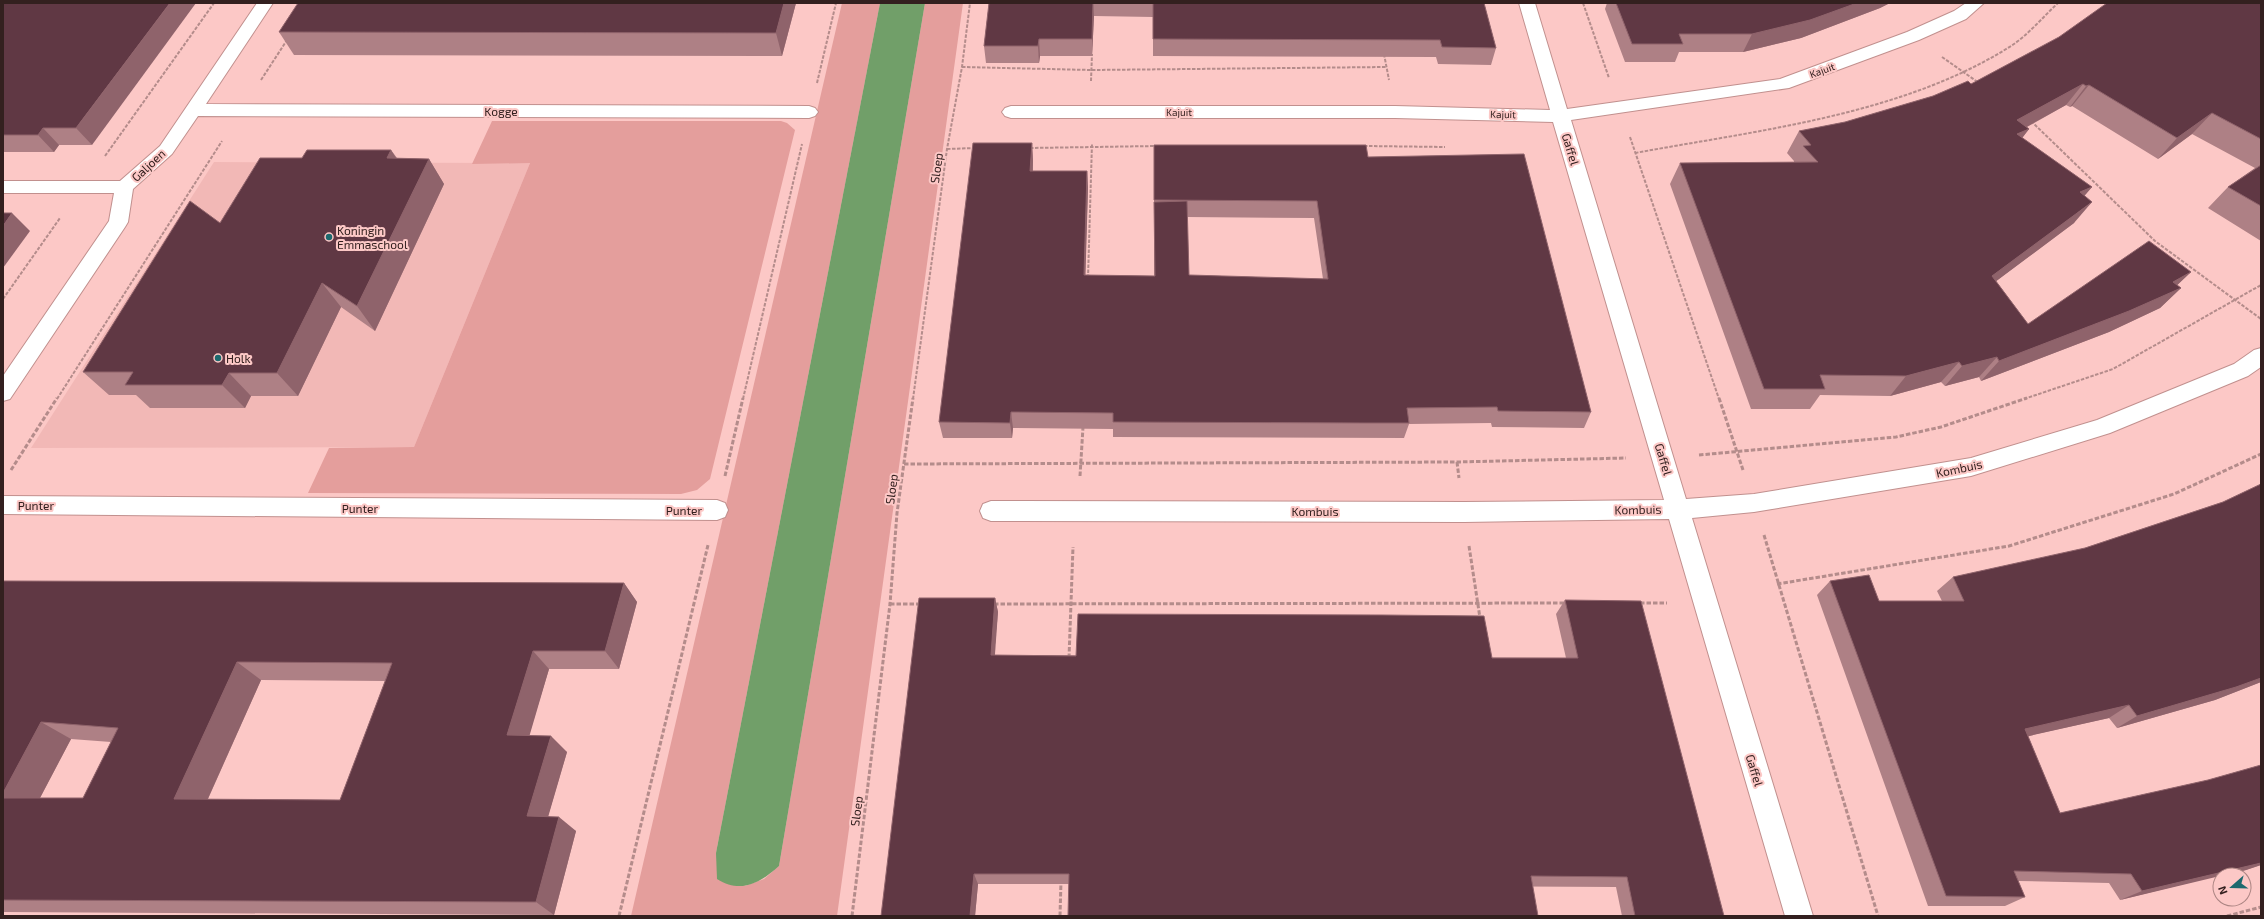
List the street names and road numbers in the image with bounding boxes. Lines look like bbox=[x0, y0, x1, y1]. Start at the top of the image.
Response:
street label: Kajuit bbox=[1808, 60, 1836, 80]
street label: Kogge bbox=[484, 104, 518, 118]
street label: Kajuit bbox=[1166, 106, 1192, 118]
street label: Kajuit bbox=[1490, 108, 1516, 120]
street label: Gaffel bbox=[1560, 131, 1583, 167]
street label: Galjoen bbox=[128, 146, 168, 185]
street label: Sloep bbox=[927, 152, 945, 184]
street label: Gaffel bbox=[1653, 441, 1676, 477]
street label: Kombuis bbox=[1935, 456, 1983, 480]
street label: Sloep bbox=[882, 473, 900, 505]
street label: Punter bbox=[18, 498, 55, 512]
street label: Punter bbox=[342, 501, 379, 515]
street label: Kombuis bbox=[1614, 502, 1662, 516]
street label: Punter bbox=[666, 503, 703, 517]
street label: Kombuis bbox=[1291, 504, 1339, 518]
street label: Gaffel bbox=[1744, 752, 1767, 788]
street label: Sloep bbox=[847, 795, 865, 827]

